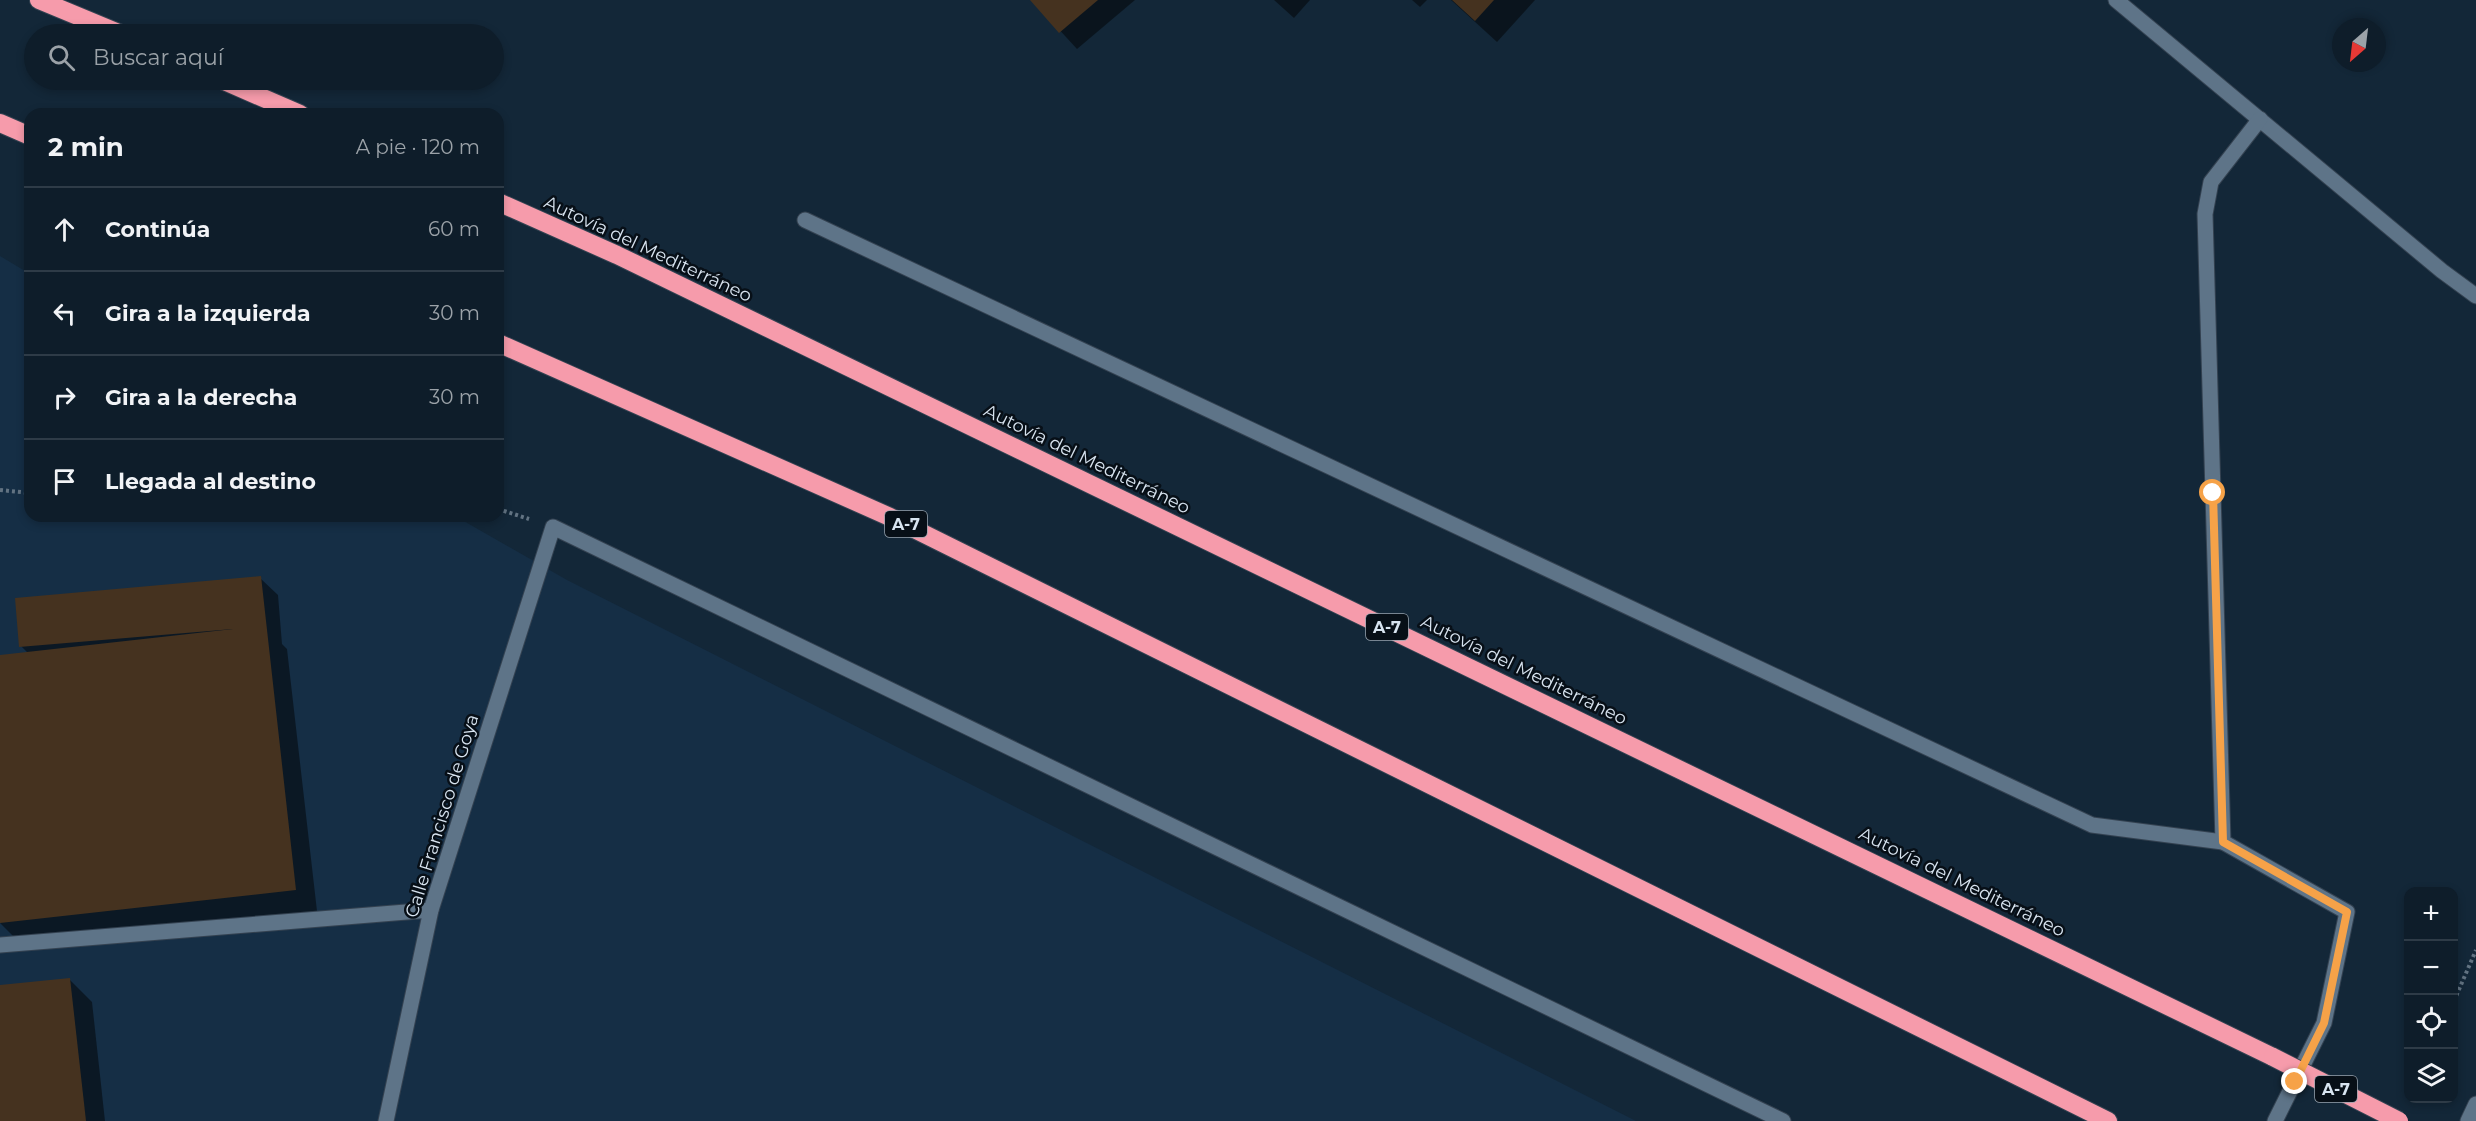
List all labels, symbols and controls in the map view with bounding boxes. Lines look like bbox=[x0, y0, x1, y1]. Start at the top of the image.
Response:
north arrow bbox=[2332, 18, 2386, 72]
search box bbox=[24, 24, 504, 90]
icon: search bbox=[45, 41, 78, 74]
text: Buscar aquí bbox=[93, 44, 224, 71]
text: 2 min bbox=[48, 131, 124, 163]
text: A pie · 120 m bbox=[356, 135, 480, 159]
street label: Autovía del Mediterráneo bbox=[541, 191, 755, 307]
icon: ahead bbox=[48, 213, 81, 246]
text: Continúa bbox=[105, 216, 210, 243]
text: 60 m bbox=[428, 217, 480, 241]
icon: left bbox=[48, 297, 81, 330]
text: Gira a la izquierda bbox=[105, 300, 311, 327]
text: 30 m bbox=[429, 301, 480, 325]
icon: right bbox=[48, 381, 81, 414]
text: Gira a la derecha bbox=[105, 384, 297, 411]
text: 30 m bbox=[429, 385, 480, 409]
street label: Autovía del Mediterráneo bbox=[980, 399, 1194, 519]
icon: arrive bbox=[48, 465, 81, 498]
text: Llegada al destino bbox=[105, 468, 316, 495]
route start bbox=[2199, 479, 2225, 505]
road number: A-7 bbox=[885, 511, 927, 537]
street label: Autovía del Mediterráneo bbox=[1417, 610, 1631, 730]
road number: A-7 bbox=[1366, 614, 1408, 640]
street label: Calle Francisco de Goya bbox=[401, 712, 483, 920]
street label: Autovía del Mediterráneo bbox=[1855, 822, 2069, 942]
map controls bbox=[2404, 887, 2458, 1103]
button: + bbox=[2404, 887, 2458, 941]
button: − bbox=[2404, 941, 2458, 995]
button: locate bbox=[2404, 995, 2458, 1049]
button: layers bbox=[2404, 1049, 2458, 1103]
route end bbox=[2281, 1068, 2307, 1094]
road number: A-7 bbox=[2315, 1076, 2357, 1102]

